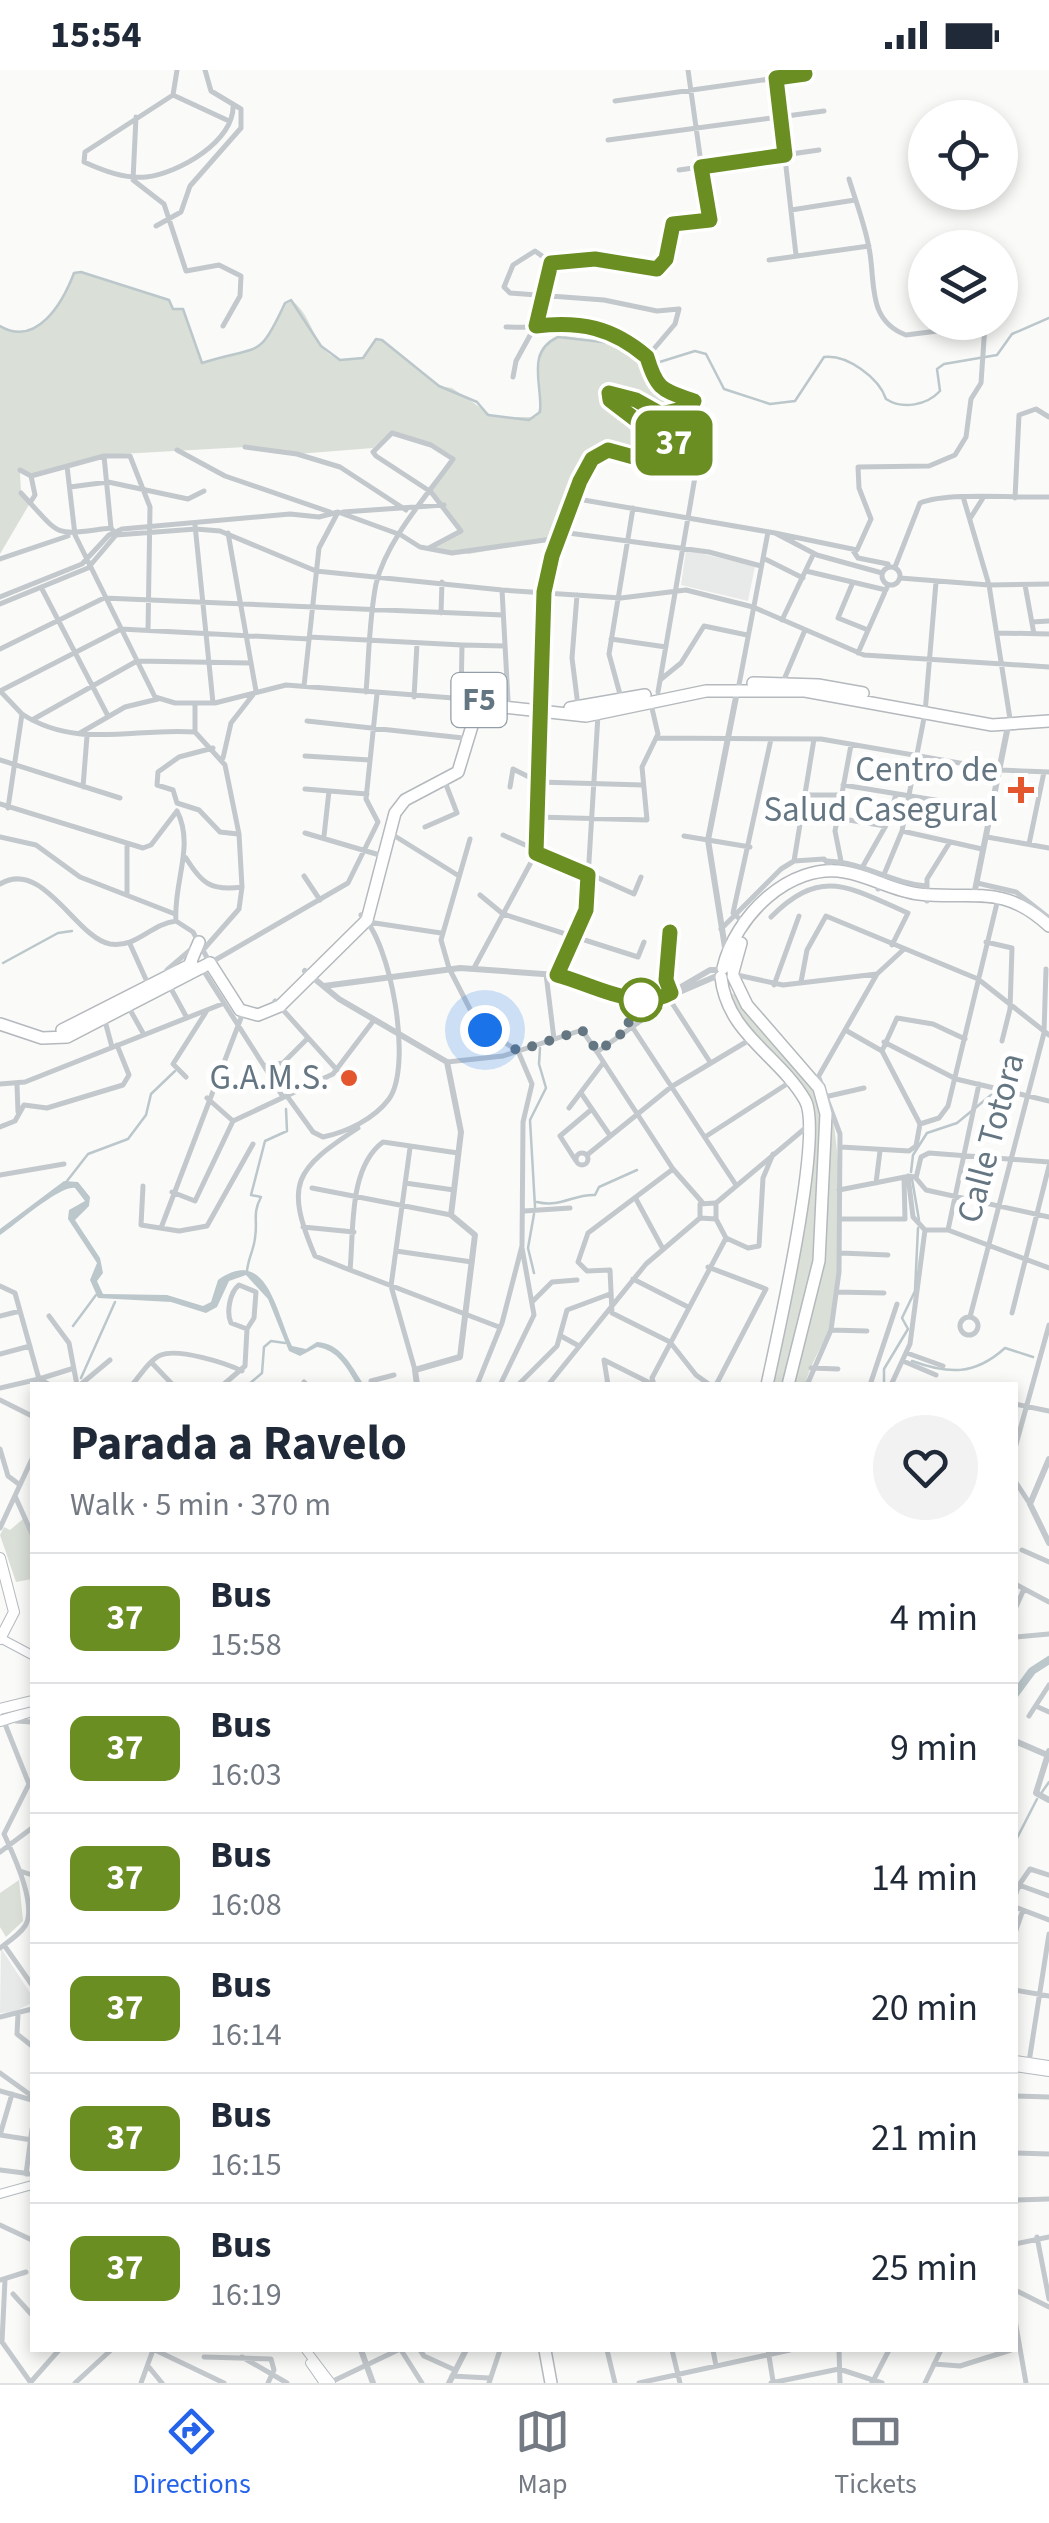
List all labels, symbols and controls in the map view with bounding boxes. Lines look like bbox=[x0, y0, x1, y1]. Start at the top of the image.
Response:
text: 15:54 bbox=[50, 8, 142, 62]
map controls bbox=[908, 100, 1018, 340]
button: locate bbox=[908, 100, 1018, 210]
button: layers bbox=[908, 230, 1018, 340]
line badge: 37 bbox=[629, 410, 719, 476]
text: 37 bbox=[656, 418, 692, 468]
road number: F5 bbox=[452, 673, 506, 727]
place label: Centro de Salud Casegural bbox=[763, 745, 998, 835]
marker: Centro de Salud Casegural bbox=[1008, 777, 1034, 803]
unlabelled marker bbox=[620, 979, 662, 1021]
your location bbox=[460, 1005, 510, 1055]
street label: Calle Totora bbox=[944, 1048, 1038, 1228]
place label: G.A.M.S. bbox=[209, 1053, 329, 1103]
marker: G.A.M.S. bbox=[338, 1067, 360, 1089]
text: Parada a Ravelo bbox=[70, 1410, 407, 1478]
button: heart bbox=[873, 1415, 978, 1520]
text: Walk · 5 min · 370 m bbox=[70, 1482, 331, 1528]
text: Bus bbox=[210, 1568, 271, 1622]
text: 4 min bbox=[890, 1591, 978, 1645]
text: 37 bbox=[107, 1593, 143, 1643]
text: 15:58 bbox=[210, 1622, 282, 1668]
text: Bus bbox=[210, 1698, 271, 1752]
text: 9 min bbox=[890, 1721, 978, 1775]
text: 37 bbox=[107, 1723, 143, 1773]
text: 16:03 bbox=[210, 1752, 282, 1798]
text: Bus bbox=[210, 1828, 271, 1882]
text: 14 min bbox=[871, 1851, 978, 1905]
text: 37 bbox=[107, 1853, 143, 1903]
text: 16:08 bbox=[210, 1882, 282, 1928]
text: Bus bbox=[210, 1958, 271, 2012]
text: 20 min bbox=[871, 1981, 978, 2035]
text: 37 bbox=[107, 1983, 143, 2033]
text: 16:14 bbox=[210, 2012, 282, 2058]
text: Bus bbox=[210, 2088, 271, 2142]
text: 21 min bbox=[871, 2111, 978, 2165]
text: 37 bbox=[107, 2113, 143, 2163]
text: 16:15 bbox=[210, 2142, 282, 2188]
text: Bus bbox=[210, 2218, 271, 2272]
text: 25 min bbox=[871, 2241, 978, 2295]
text: 37 bbox=[107, 2243, 143, 2293]
text: 16:19 bbox=[210, 2272, 282, 2318]
tab: Directions bbox=[132, 2404, 251, 2504]
tab: Map bbox=[515, 2404, 570, 2504]
tab: Tickets bbox=[834, 2404, 917, 2504]

